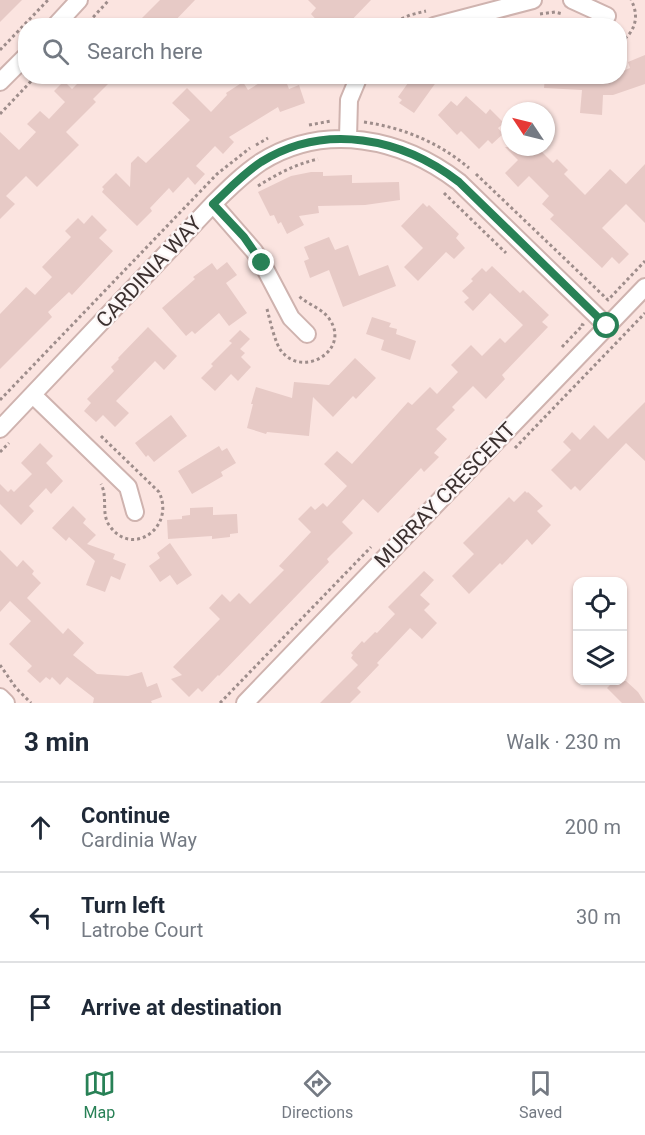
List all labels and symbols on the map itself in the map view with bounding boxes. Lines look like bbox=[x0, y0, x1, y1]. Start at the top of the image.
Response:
north arrow bbox=[501, 102, 555, 156]
street label: CARDINIA WAY bbox=[91, 211, 207, 333]
route end bbox=[248, 249, 274, 275]
route start bbox=[593, 312, 619, 338]
street label: MURRAY CRESCENT bbox=[370, 417, 521, 572]

